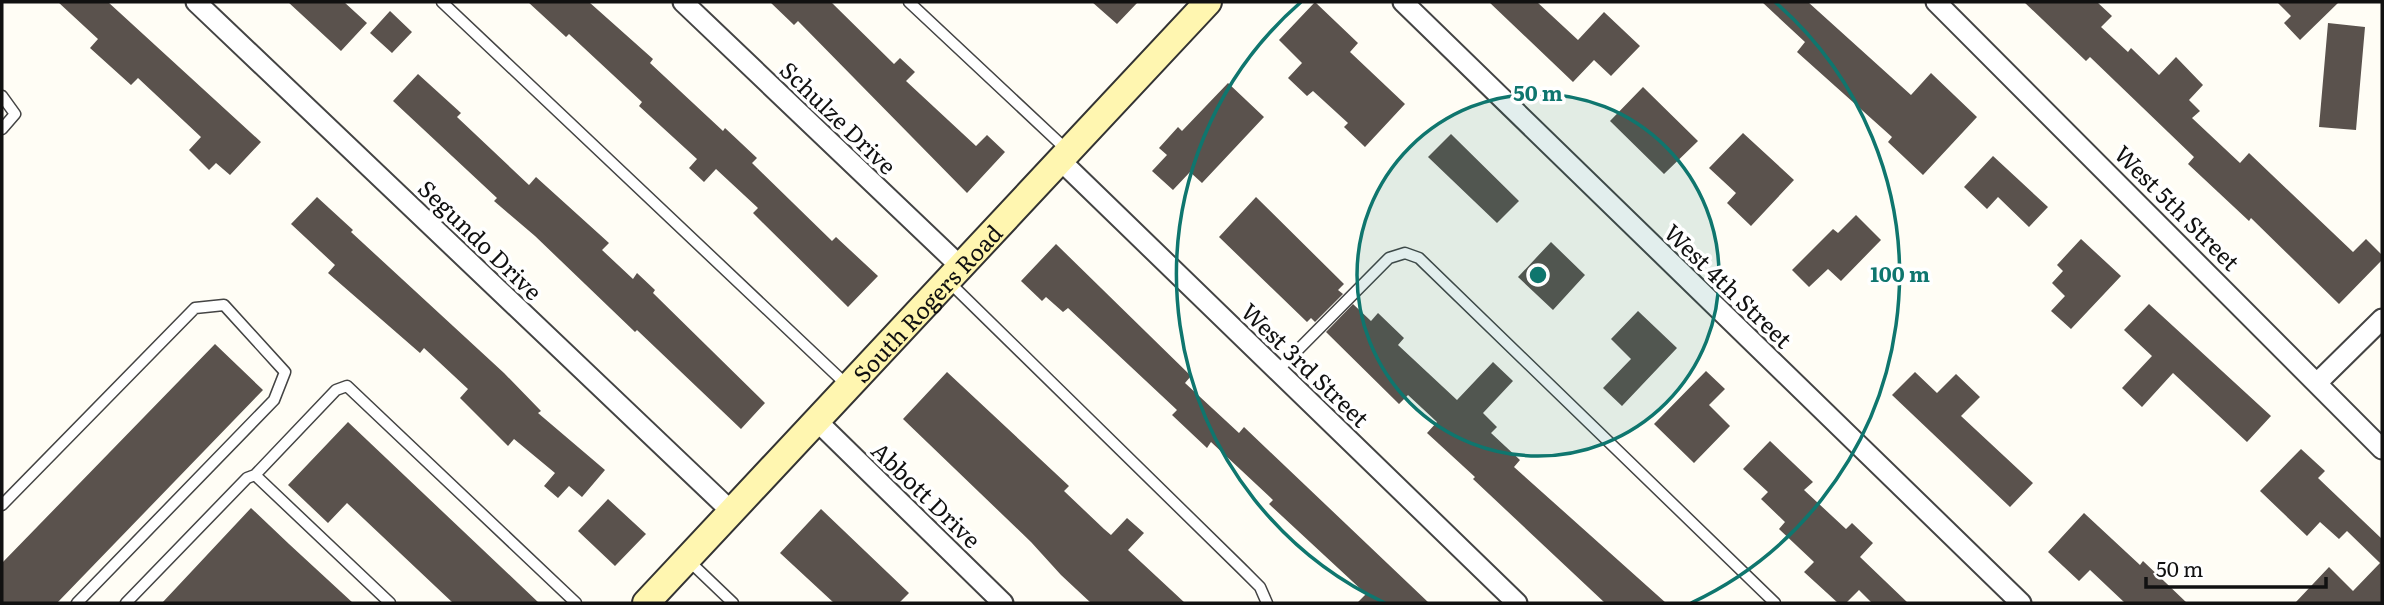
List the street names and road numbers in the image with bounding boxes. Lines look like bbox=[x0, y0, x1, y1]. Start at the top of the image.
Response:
street label: Schulze Drive bbox=[773, 53, 905, 181]
street label: West 5th Street bbox=[2108, 137, 2249, 278]
street label: Segundo Drive bbox=[411, 171, 551, 307]
street label: West 4th Street bbox=[1657, 215, 1801, 355]
street label: South Rogers Road bbox=[844, 216, 1009, 389]
street label: West 3rd Street bbox=[1234, 294, 1378, 434]
street label: Abbott Drive bbox=[865, 433, 989, 555]

